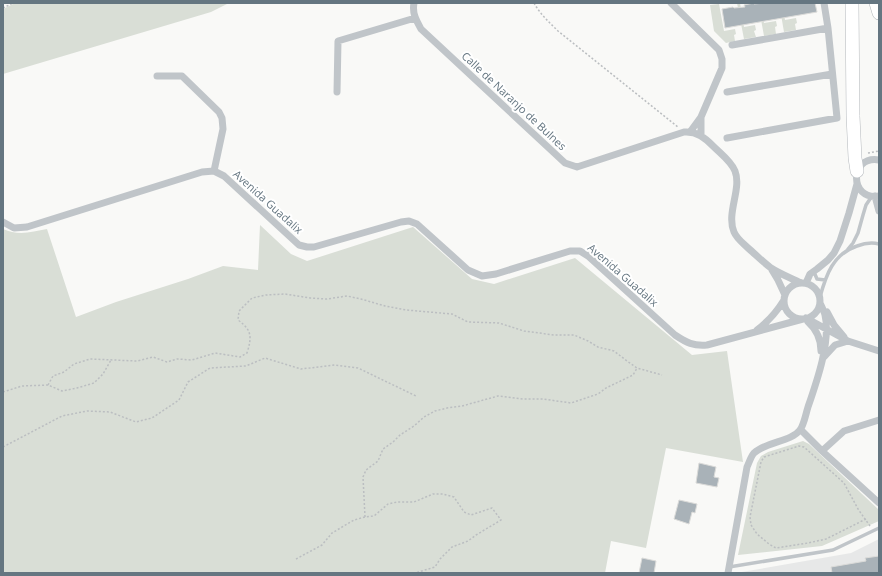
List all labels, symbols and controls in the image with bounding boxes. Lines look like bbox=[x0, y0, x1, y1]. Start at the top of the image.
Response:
street label: Calle de Naranjo de Bulnes bbox=[459, 48, 570, 153]
street label: Avenida Guadalix bbox=[230, 166, 307, 237]
street label: Avenida Guadalix bbox=[585, 240, 662, 310]

